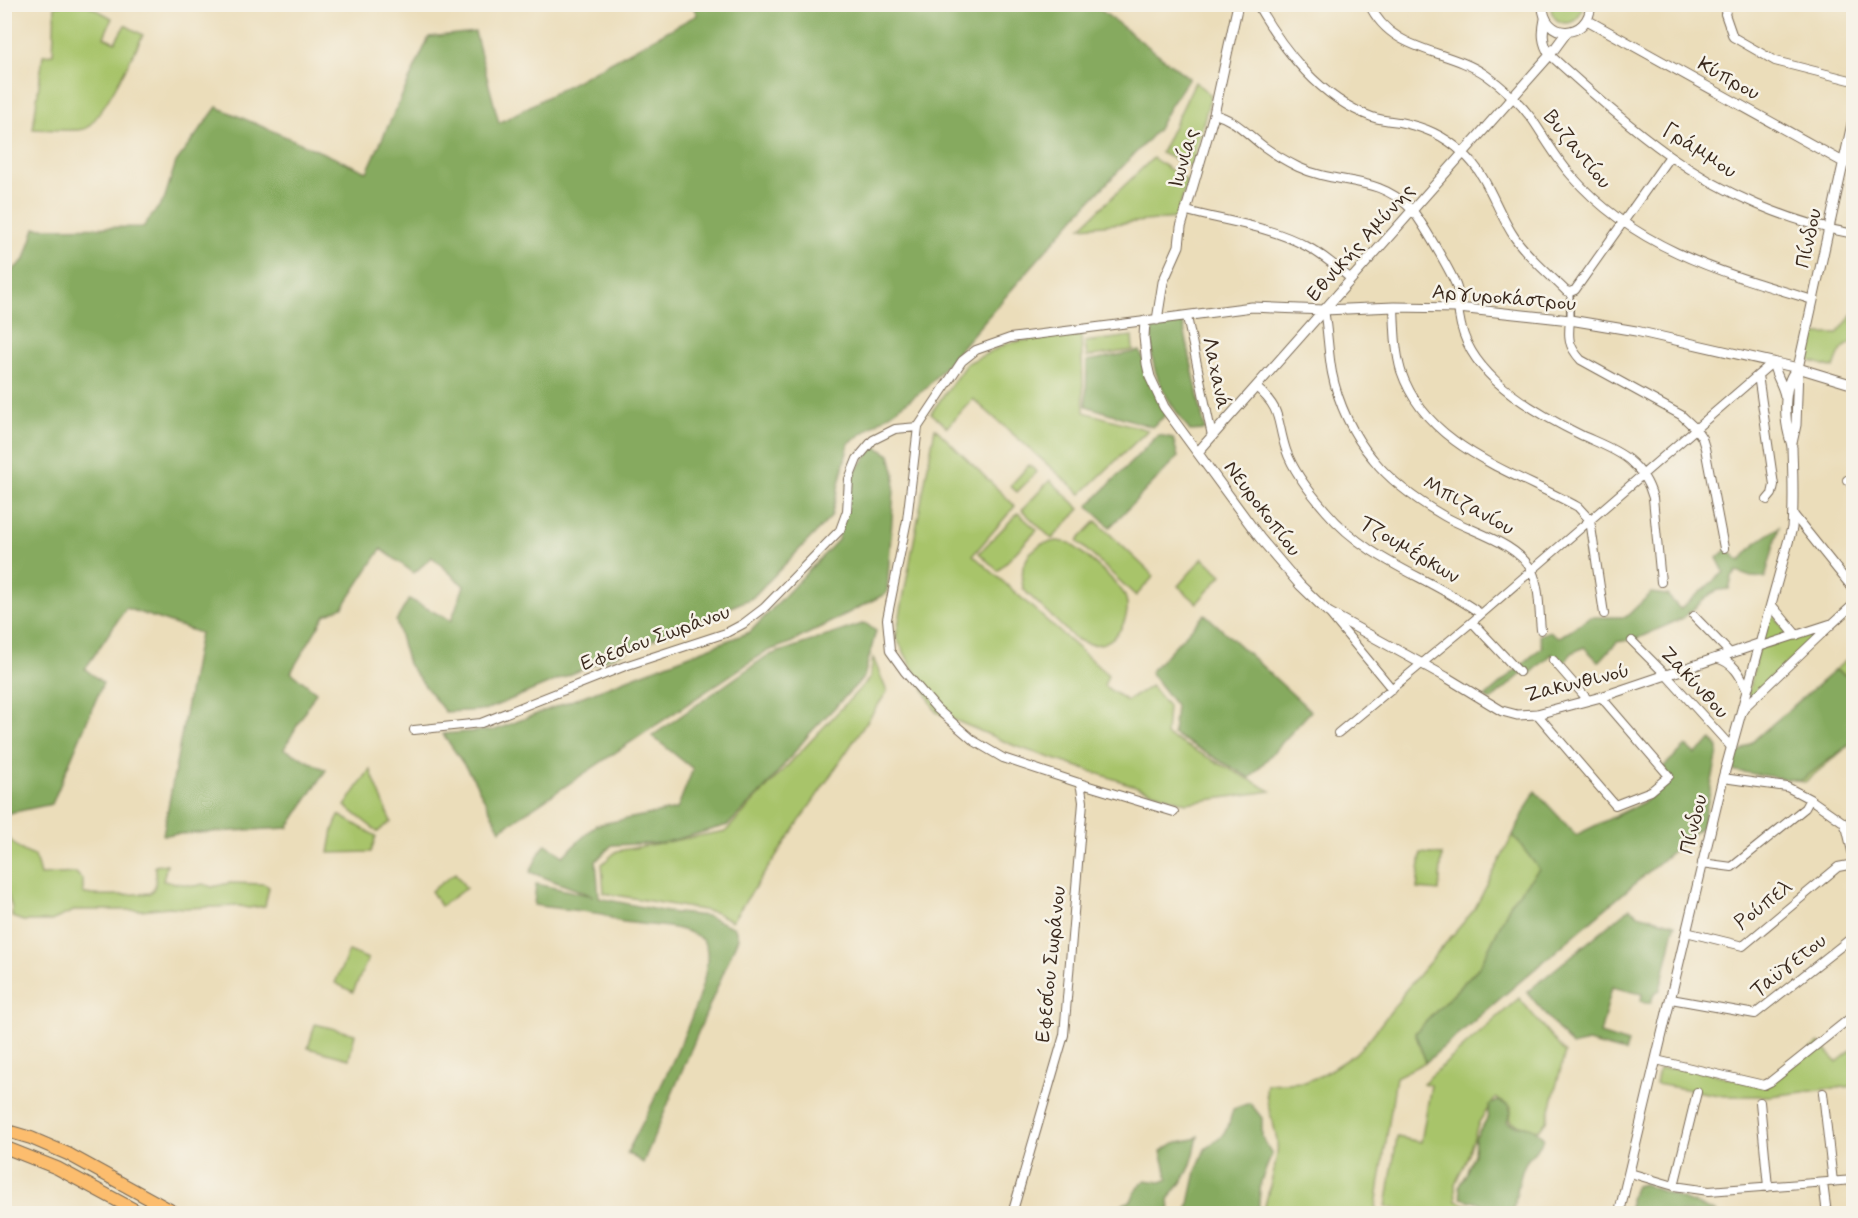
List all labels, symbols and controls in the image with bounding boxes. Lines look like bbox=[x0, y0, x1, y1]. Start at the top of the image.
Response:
street label: Κύπρου bbox=[1692, 50, 1765, 107]
street label: Βυζαντίου bbox=[1537, 104, 1618, 195]
street label: Γράμμου bbox=[1657, 116, 1742, 185]
street label: Ιωνίας bbox=[1162, 125, 1206, 191]
street label: Εθνικής Αμύνης bbox=[1300, 177, 1421, 308]
street label: Πίνδου bbox=[1789, 206, 1829, 271]
street label: Αργυροκάστρου bbox=[1431, 278, 1577, 318]
street label: Λαχανά bbox=[1195, 334, 1237, 412]
street label: Νευροκοπίου bbox=[1217, 455, 1308, 562]
street label: Μπιζανίου bbox=[1418, 469, 1519, 543]
street label: Τζουμέρκων bbox=[1354, 508, 1465, 591]
street label: Εφεσίου Σωράνου bbox=[577, 598, 734, 678]
street label: Ζακύνθου bbox=[1653, 640, 1735, 725]
street label: Ζακυνθινού bbox=[1522, 656, 1632, 709]
street label: Πίνδου bbox=[1673, 792, 1715, 857]
street label: Ρούπελ bbox=[1729, 873, 1799, 936]
street label: Εφεσίου Σωράνου bbox=[1029, 884, 1073, 1044]
street label: Ταϋγετου bbox=[1745, 927, 1833, 1005]

